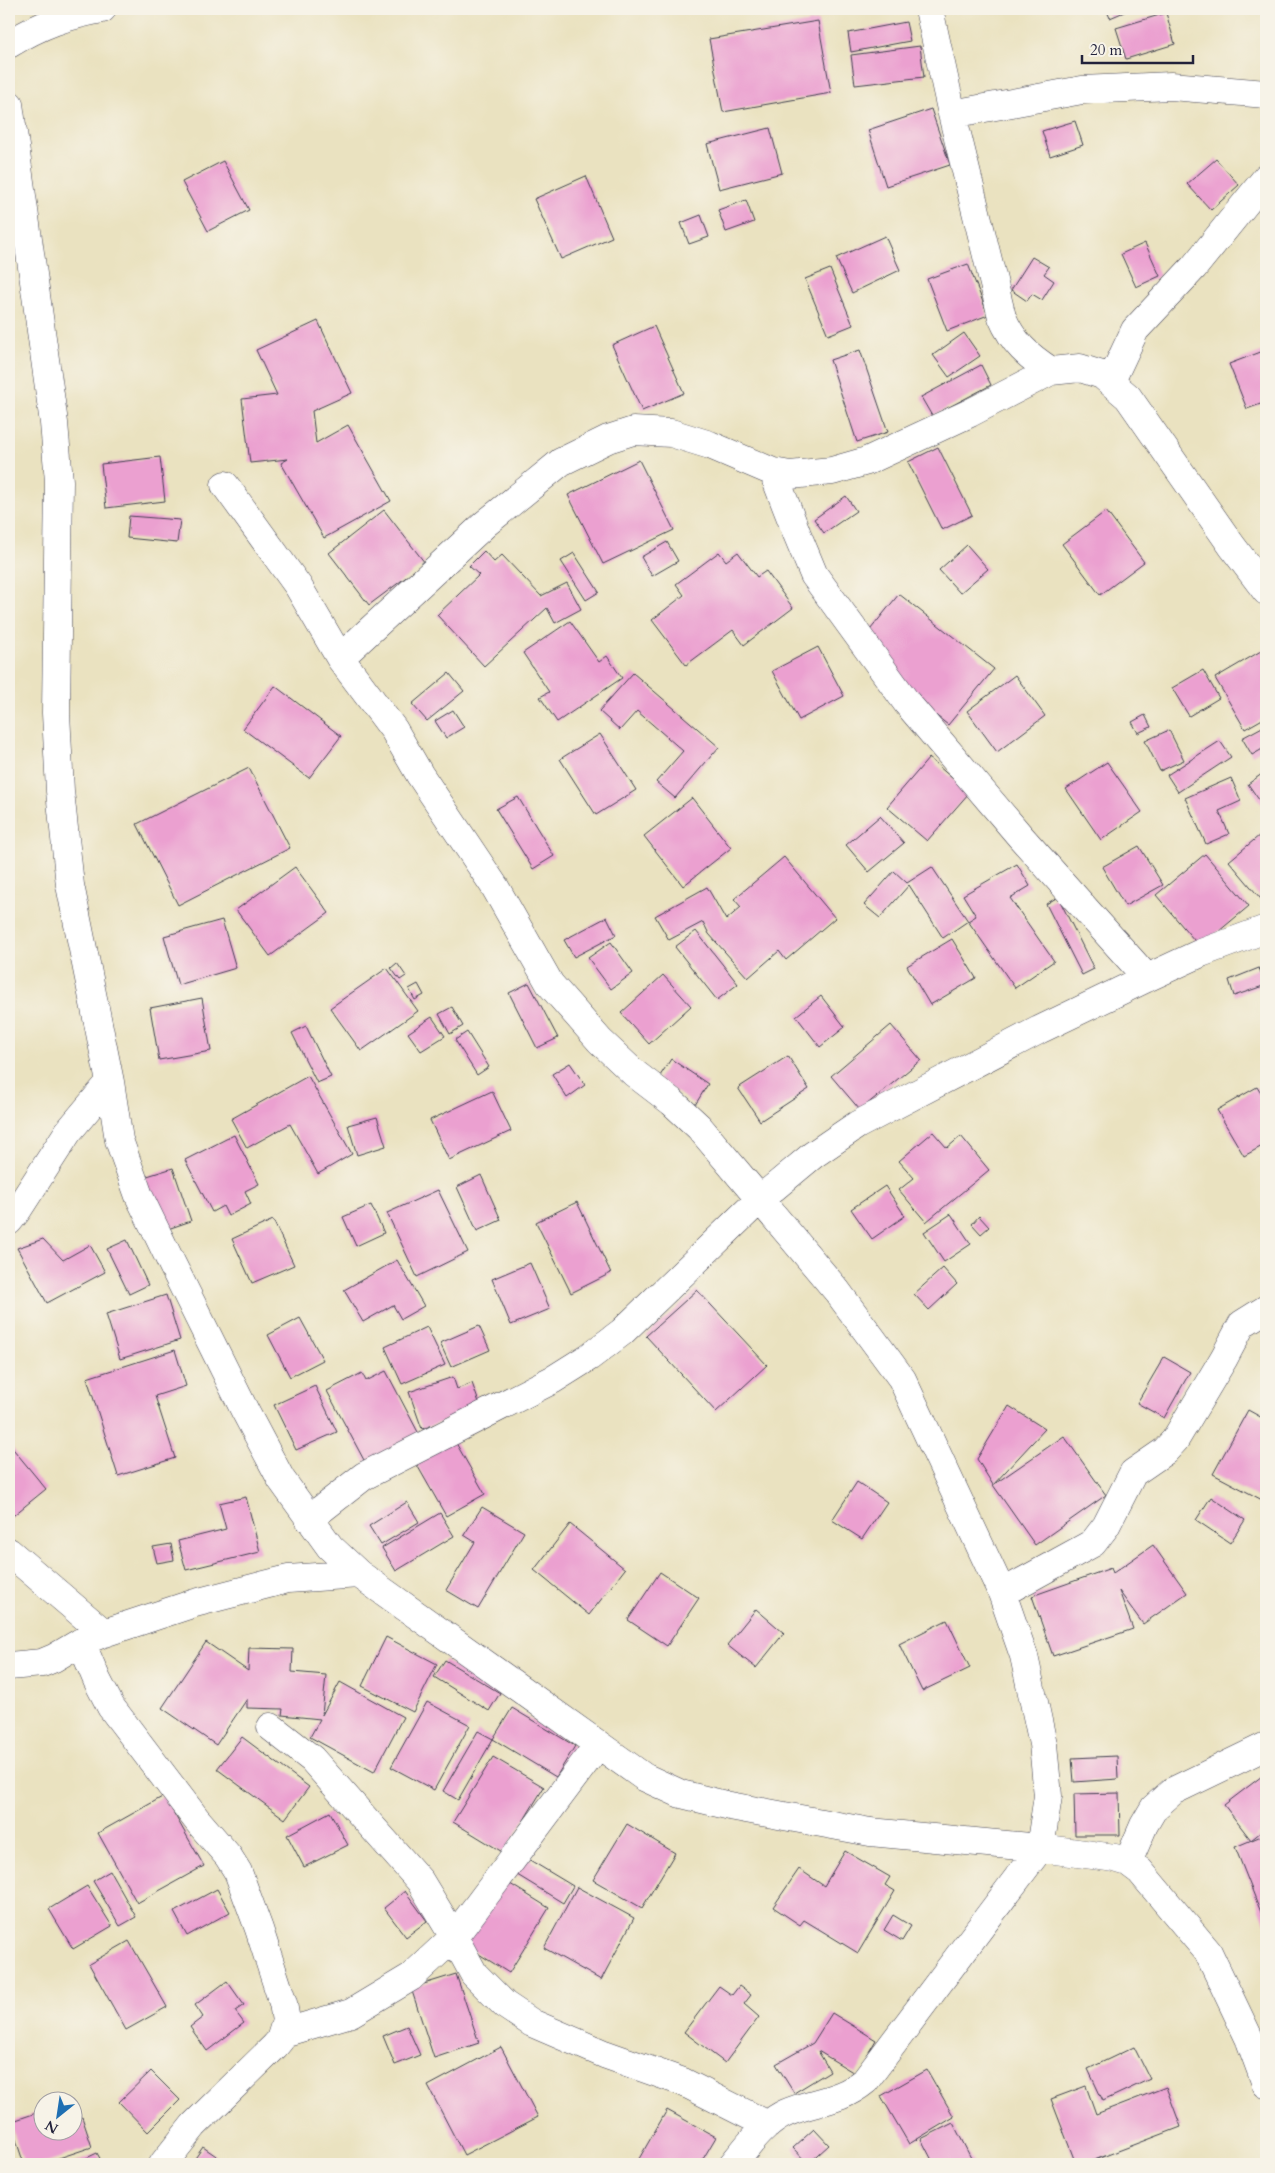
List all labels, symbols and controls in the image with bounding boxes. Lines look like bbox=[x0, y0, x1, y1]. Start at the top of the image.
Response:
scale bar bbox=[1082, 32, 1194, 64]
text: 20 m bbox=[1090, 40, 1122, 60]
north arrow bbox=[32, 2090, 82, 2140]
text: N bbox=[42, 2116, 62, 2138]

